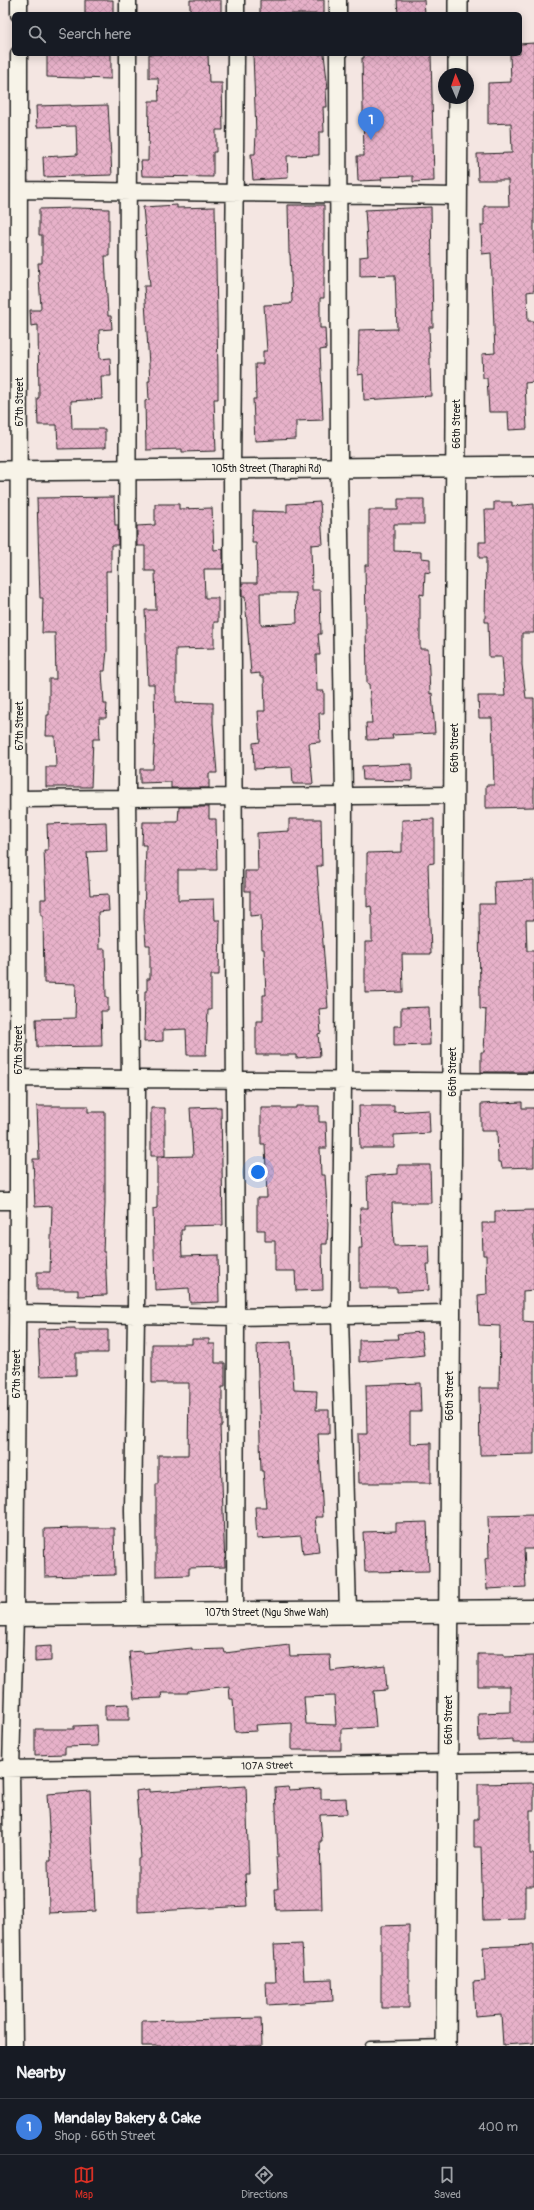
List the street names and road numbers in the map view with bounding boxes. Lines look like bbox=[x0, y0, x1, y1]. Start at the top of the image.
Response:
street label: 67th Street bbox=[14, 377, 26, 427]
street label: 66th Street bbox=[451, 398, 463, 449]
street label: 105th Street (Tharaphi Rd) bbox=[212, 463, 322, 475]
street label: 67th Street bbox=[14, 701, 26, 751]
street label: 66th Street bbox=[449, 722, 461, 773]
street label: 67th Street bbox=[13, 1025, 25, 1075]
street label: 66th Street bbox=[447, 1046, 459, 1097]
street label: 67th Street bbox=[11, 1349, 23, 1399]
street label: 66th Street bbox=[444, 1370, 456, 1421]
street label: 107th Street (Ngu Shwe Wah) bbox=[205, 1607, 329, 1619]
street label: 66th Street bbox=[443, 1694, 455, 1745]
street label: 107A Street bbox=[241, 1760, 294, 1772]

